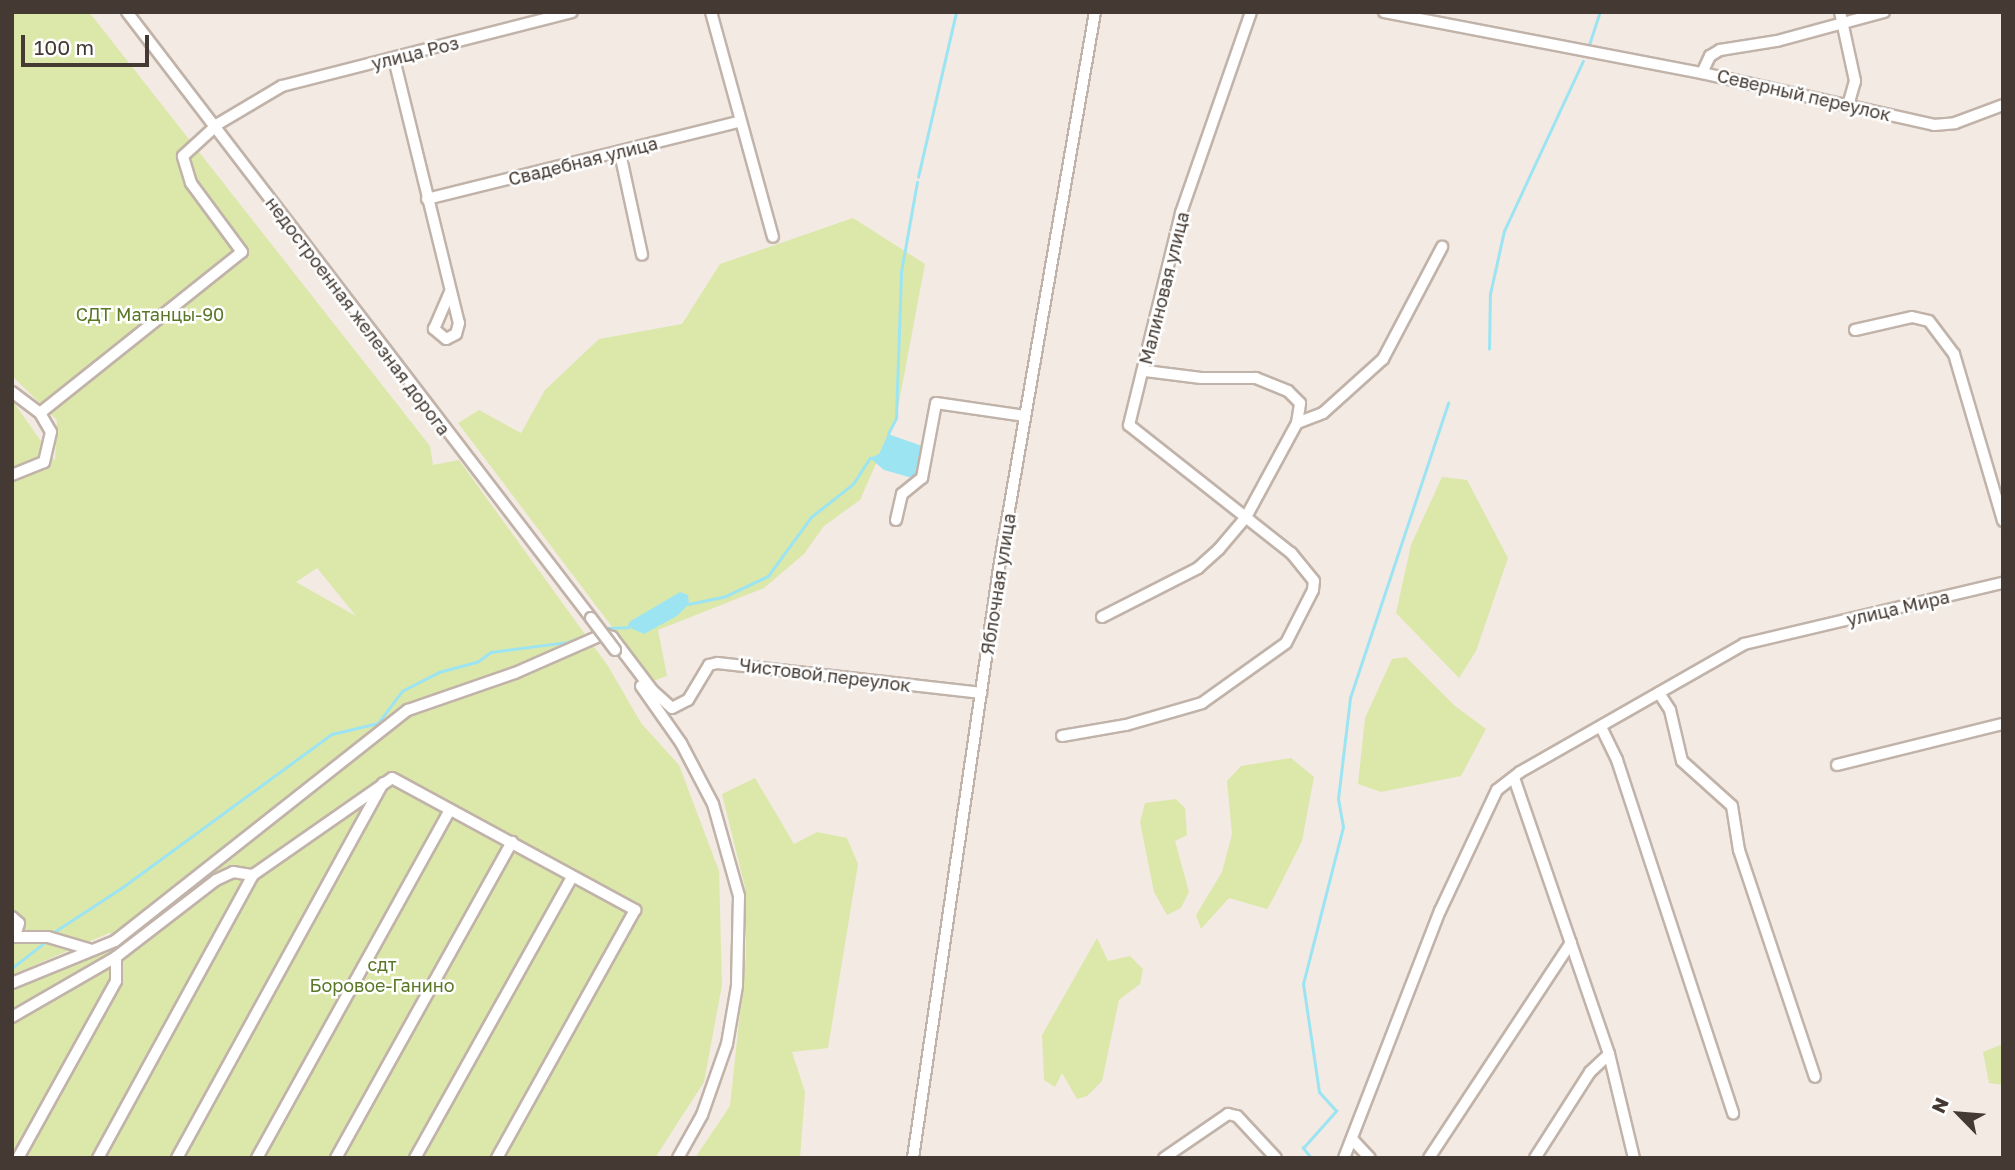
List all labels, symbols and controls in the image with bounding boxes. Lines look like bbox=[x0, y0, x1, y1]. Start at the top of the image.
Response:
scale bar bbox=[24, 21, 152, 65]
street label: улица Роз bbox=[369, 32, 461, 74]
text: 100 m bbox=[34, 34, 94, 60]
street label: Северный переулок bbox=[1715, 64, 1893, 126]
street label: Свадебная улица bbox=[506, 132, 660, 190]
street label: недостроенная железная дорога bbox=[261, 192, 455, 440]
street label: Малиновая улица bbox=[1135, 209, 1193, 367]
park label: СДТ Матанцы-90 bbox=[76, 303, 224, 325]
street label: Яблочная улица bbox=[976, 512, 1020, 656]
street label: улица Мира bbox=[1844, 586, 1952, 630]
street label: Чистовой переулок bbox=[738, 654, 912, 696]
park label: сдт Боровое-Ганино bbox=[309, 954, 455, 996]
north arrow bbox=[1924, 1079, 1994, 1149]
text: N bbox=[1926, 1094, 1953, 1116]

